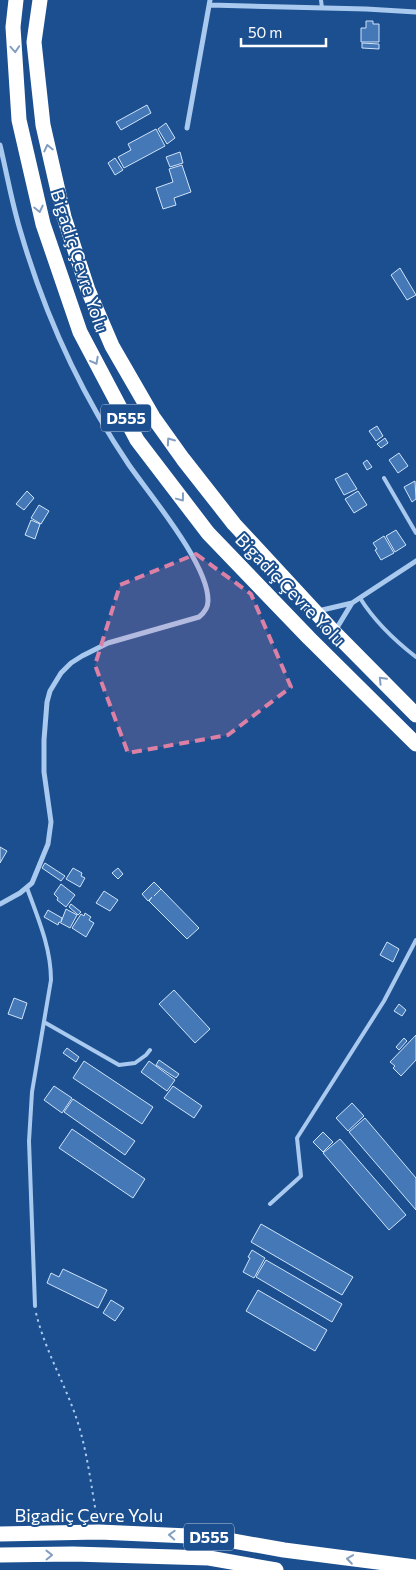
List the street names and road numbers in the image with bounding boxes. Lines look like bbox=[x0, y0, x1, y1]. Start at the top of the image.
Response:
street label: Bigadiç Çevre Yolu bbox=[47, 187, 113, 335]
road number: D555 bbox=[101, 404, 151, 432]
street label: Bigadiç Çevre Yolu bbox=[231, 528, 350, 650]
street label: Bigadiç Çevre Yolu bbox=[15, 1504, 163, 1526]
road number: D555 bbox=[184, 1524, 234, 1550]

